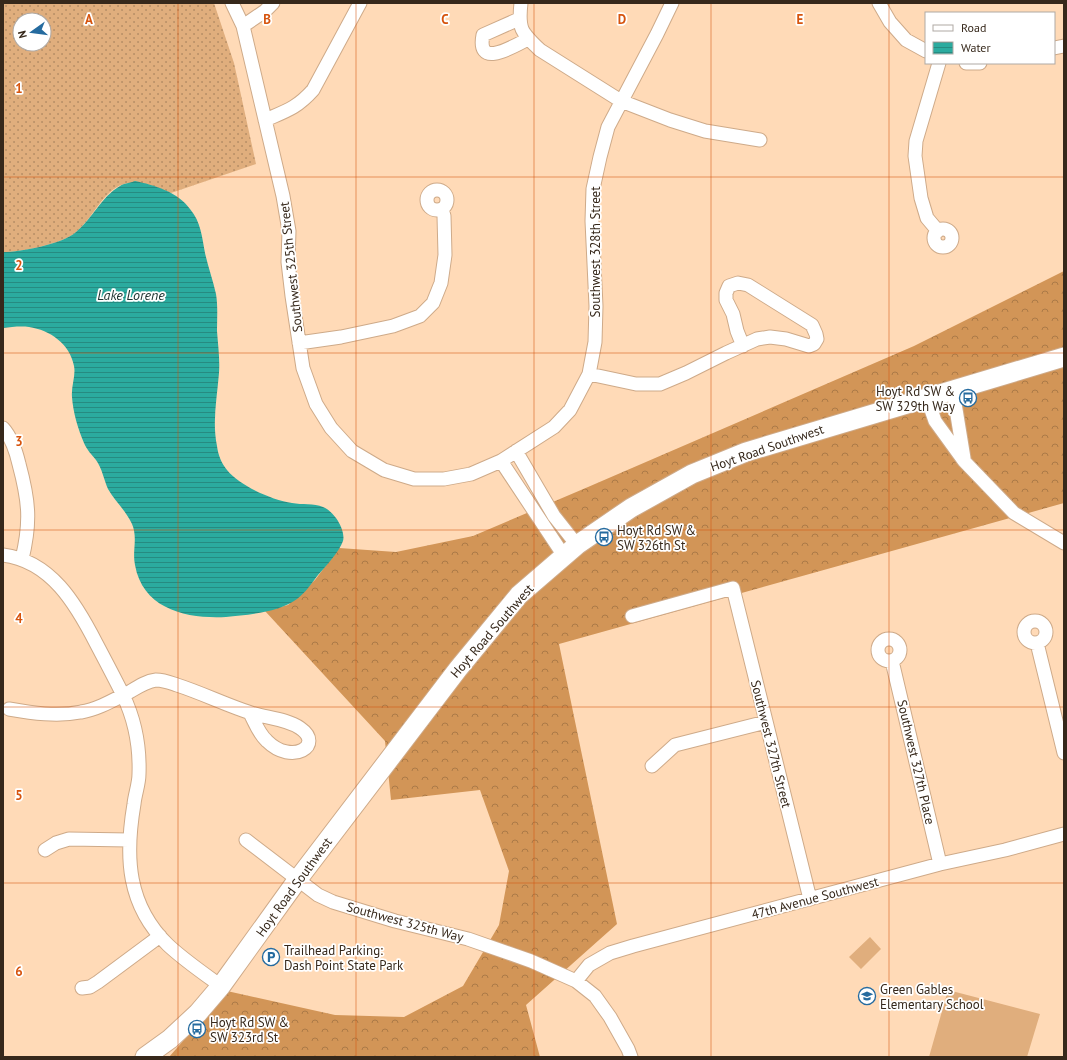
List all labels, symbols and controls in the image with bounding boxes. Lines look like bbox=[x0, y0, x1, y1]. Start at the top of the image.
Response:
text: A bbox=[85, 11, 93, 28]
text: B bbox=[263, 11, 271, 28]
text: C bbox=[441, 11, 449, 28]
text: D bbox=[618, 11, 626, 28]
text: E bbox=[797, 11, 804, 28]
north arrow bbox=[12, 12, 52, 52]
legend bbox=[925, 12, 1055, 64]
text: Road bbox=[961, 20, 986, 35]
text: N bbox=[15, 29, 30, 40]
text: Water bbox=[961, 40, 991, 55]
text: 1 bbox=[15, 80, 23, 97]
street label: Southwest 328th Street bbox=[587, 186, 604, 318]
street label: Southwest 325th Street bbox=[276, 200, 306, 333]
text: 2 bbox=[15, 257, 23, 274]
water label: Lake Lorene bbox=[97, 286, 165, 304]
place label: Hoyt Rd SW & SW 329th Way bbox=[875, 383, 955, 415]
bus stop icon: Hoyt Rd SW & SW 329th Way bbox=[958, 388, 978, 408]
street label: Hoyt Road Southwest bbox=[708, 420, 826, 475]
text: 3 bbox=[15, 433, 23, 450]
place label: Hoyt Rd SW & SW 326th St bbox=[617, 522, 696, 554]
bus stop icon: Hoyt Rd SW & SW 326th St bbox=[594, 527, 614, 547]
street label: Hoyt Road Southwest bbox=[447, 580, 538, 681]
text: 4 bbox=[15, 610, 23, 627]
street label: Southwest 327th Street bbox=[747, 678, 795, 810]
street label: Southwest 327th Place bbox=[893, 698, 939, 826]
text: 5 bbox=[15, 787, 23, 804]
street label: Hoyt Road Southwest bbox=[252, 833, 336, 940]
street label: 47th Avenue Southwest bbox=[750, 873, 881, 923]
street label: Southwest 325th Way bbox=[345, 898, 465, 946]
place label: Trailhead Parking: Dash Point State Park bbox=[284, 942, 404, 974]
parking icon: Trailhead Parking: Dash Point State Park bbox=[261, 947, 281, 967]
text: 6 bbox=[15, 963, 23, 980]
place label: Green Gables Elementary School bbox=[880, 981, 984, 1013]
school or university icon: Green Gables Elementary School bbox=[857, 986, 877, 1006]
place label: Hoyt Rd SW & SW 323rd St bbox=[210, 1014, 289, 1046]
bus stop icon: Hoyt Rd SW & SW 323rd St bbox=[187, 1019, 207, 1039]

